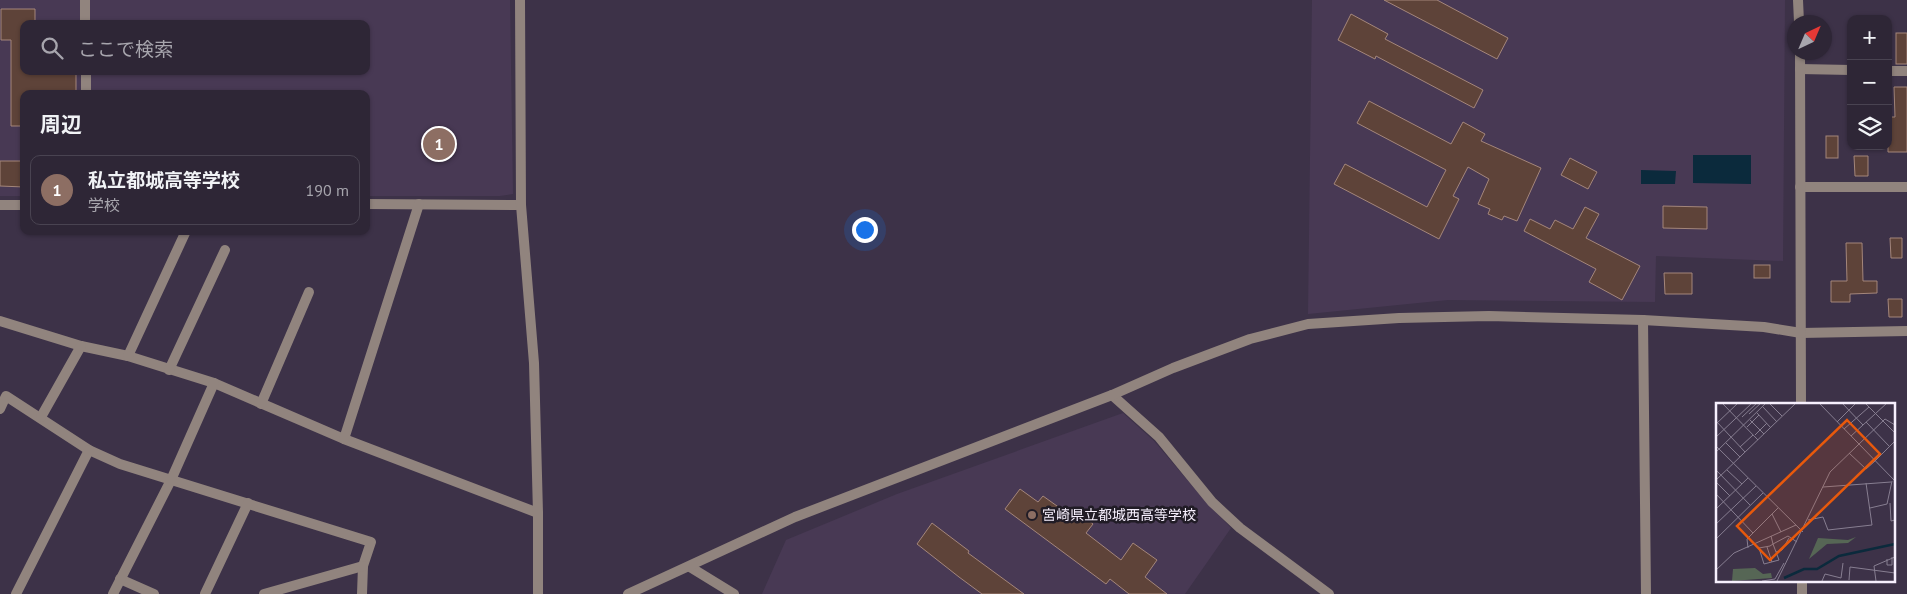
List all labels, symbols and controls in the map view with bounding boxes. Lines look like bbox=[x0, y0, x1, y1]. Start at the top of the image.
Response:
north arrow bbox=[1787, 15, 1832, 60]
map controls bbox=[1847, 15, 1892, 150]
button: + bbox=[1847, 15, 1892, 60]
search box bbox=[20, 20, 370, 75]
icon: search bbox=[38, 34, 66, 62]
text: ここで検索 bbox=[78, 37, 173, 61]
button: − bbox=[1847, 60, 1892, 105]
button: layers bbox=[1847, 105, 1892, 150]
text: 周辺 bbox=[40, 111, 82, 138]
pin: 1 bbox=[423, 125, 455, 163]
text: 私立都城高等学校 bbox=[88, 168, 240, 192]
text: 1 bbox=[52, 180, 62, 200]
text: 190 m bbox=[306, 180, 349, 200]
text: 学校 bbox=[88, 195, 120, 215]
your location bbox=[852, 217, 878, 243]
inset map bbox=[1716, 403, 1894, 582]
place label: 宮崎県立都城西高等学校 bbox=[1042, 506, 1196, 524]
marker: 宮崎県立都城西高等学校 bbox=[1026, 509, 1038, 521]

